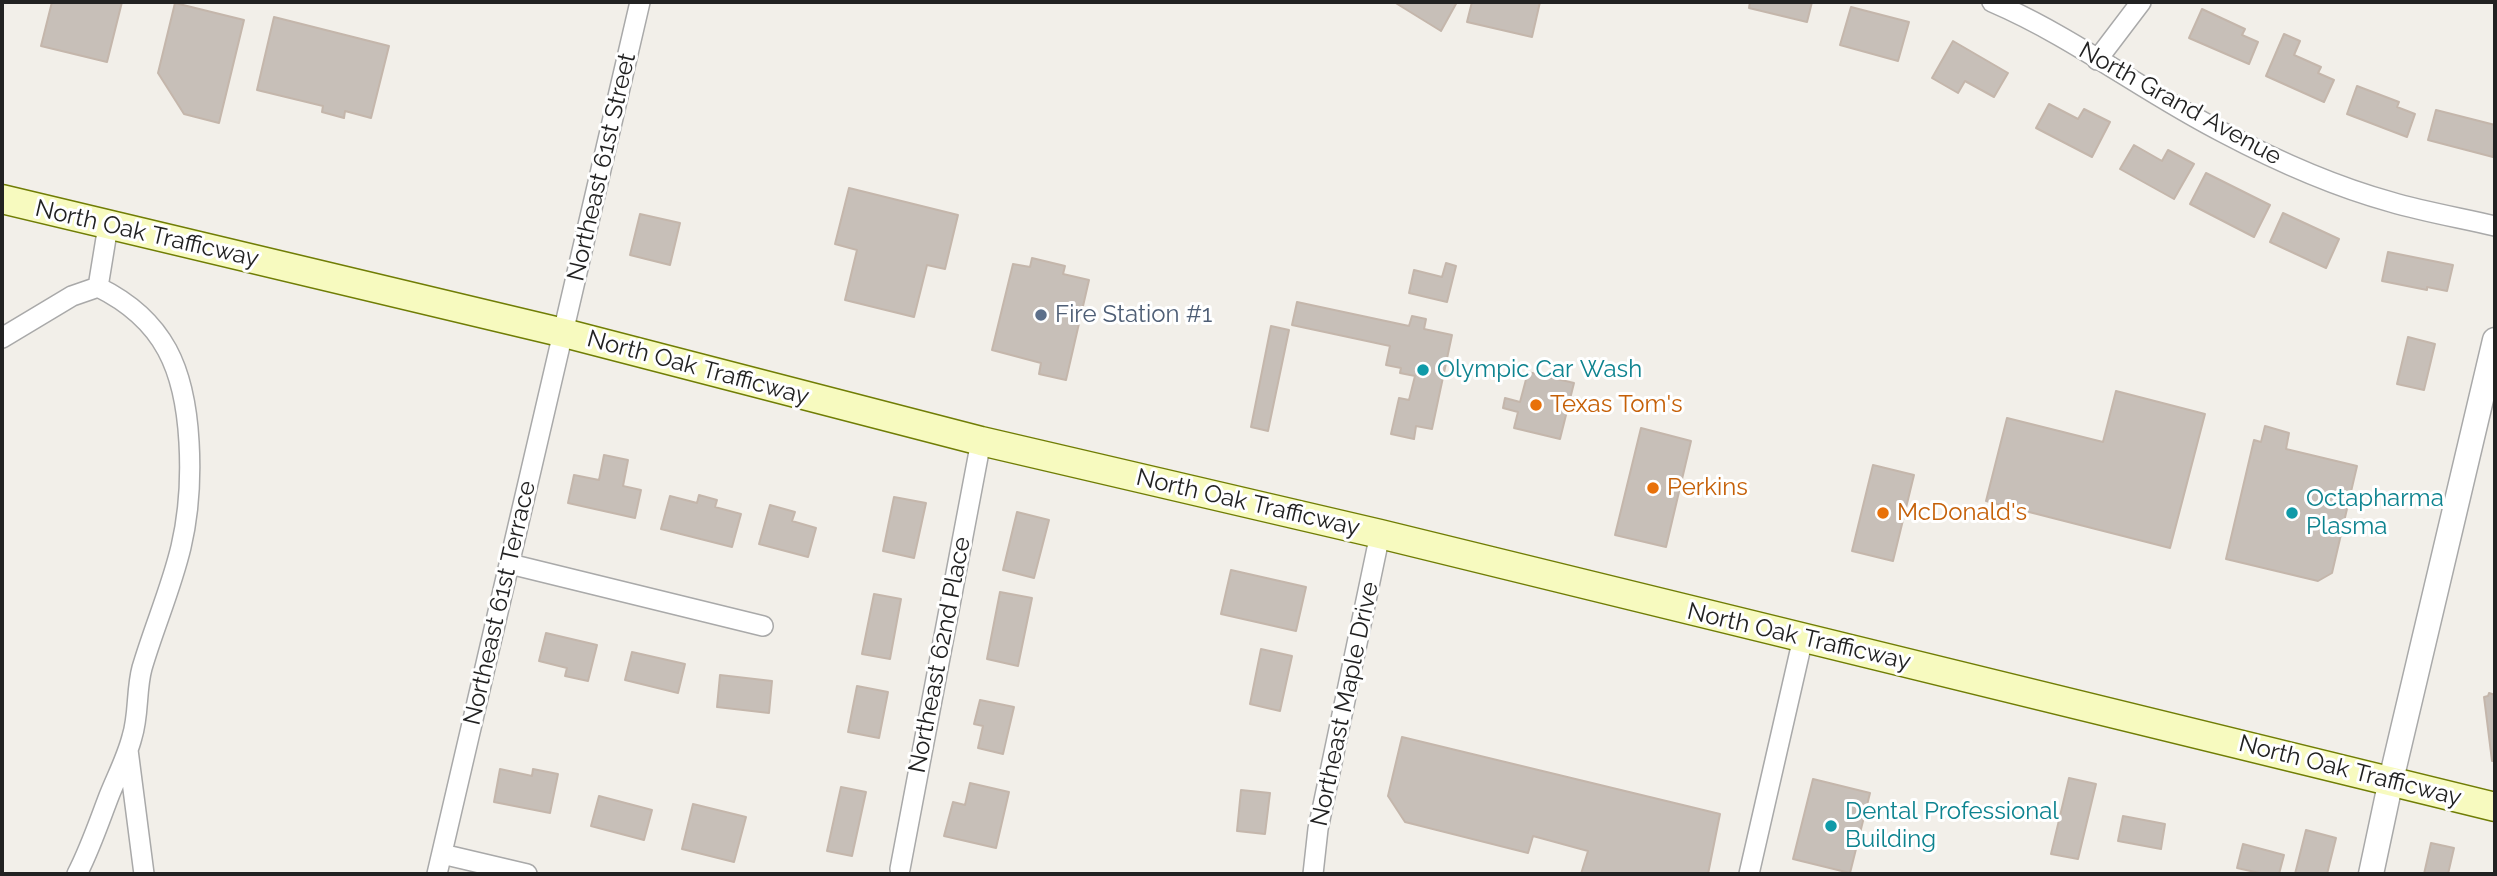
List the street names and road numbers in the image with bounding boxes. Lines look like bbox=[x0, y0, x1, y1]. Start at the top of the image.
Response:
street label: North Grand Avenue bbox=[2074, 36, 2286, 172]
street label: Northeast 61st Street bbox=[562, 50, 642, 284]
street label: North Oak Trafficway bbox=[32, 194, 262, 274]
street label: North Oak Trafficway bbox=[584, 325, 812, 411]
street label: North Oak Trafficway bbox=[1133, 463, 1363, 543]
street label: Northeast 61st Terrace bbox=[458, 478, 542, 728]
street label: Northeast 62nd Place bbox=[903, 535, 977, 775]
street label: Northeast Maple Drive bbox=[1305, 579, 1385, 829]
street label: North Oak Trafficway bbox=[1684, 597, 1914, 677]
street label: North Oak Trafficway bbox=[2236, 729, 2464, 813]

